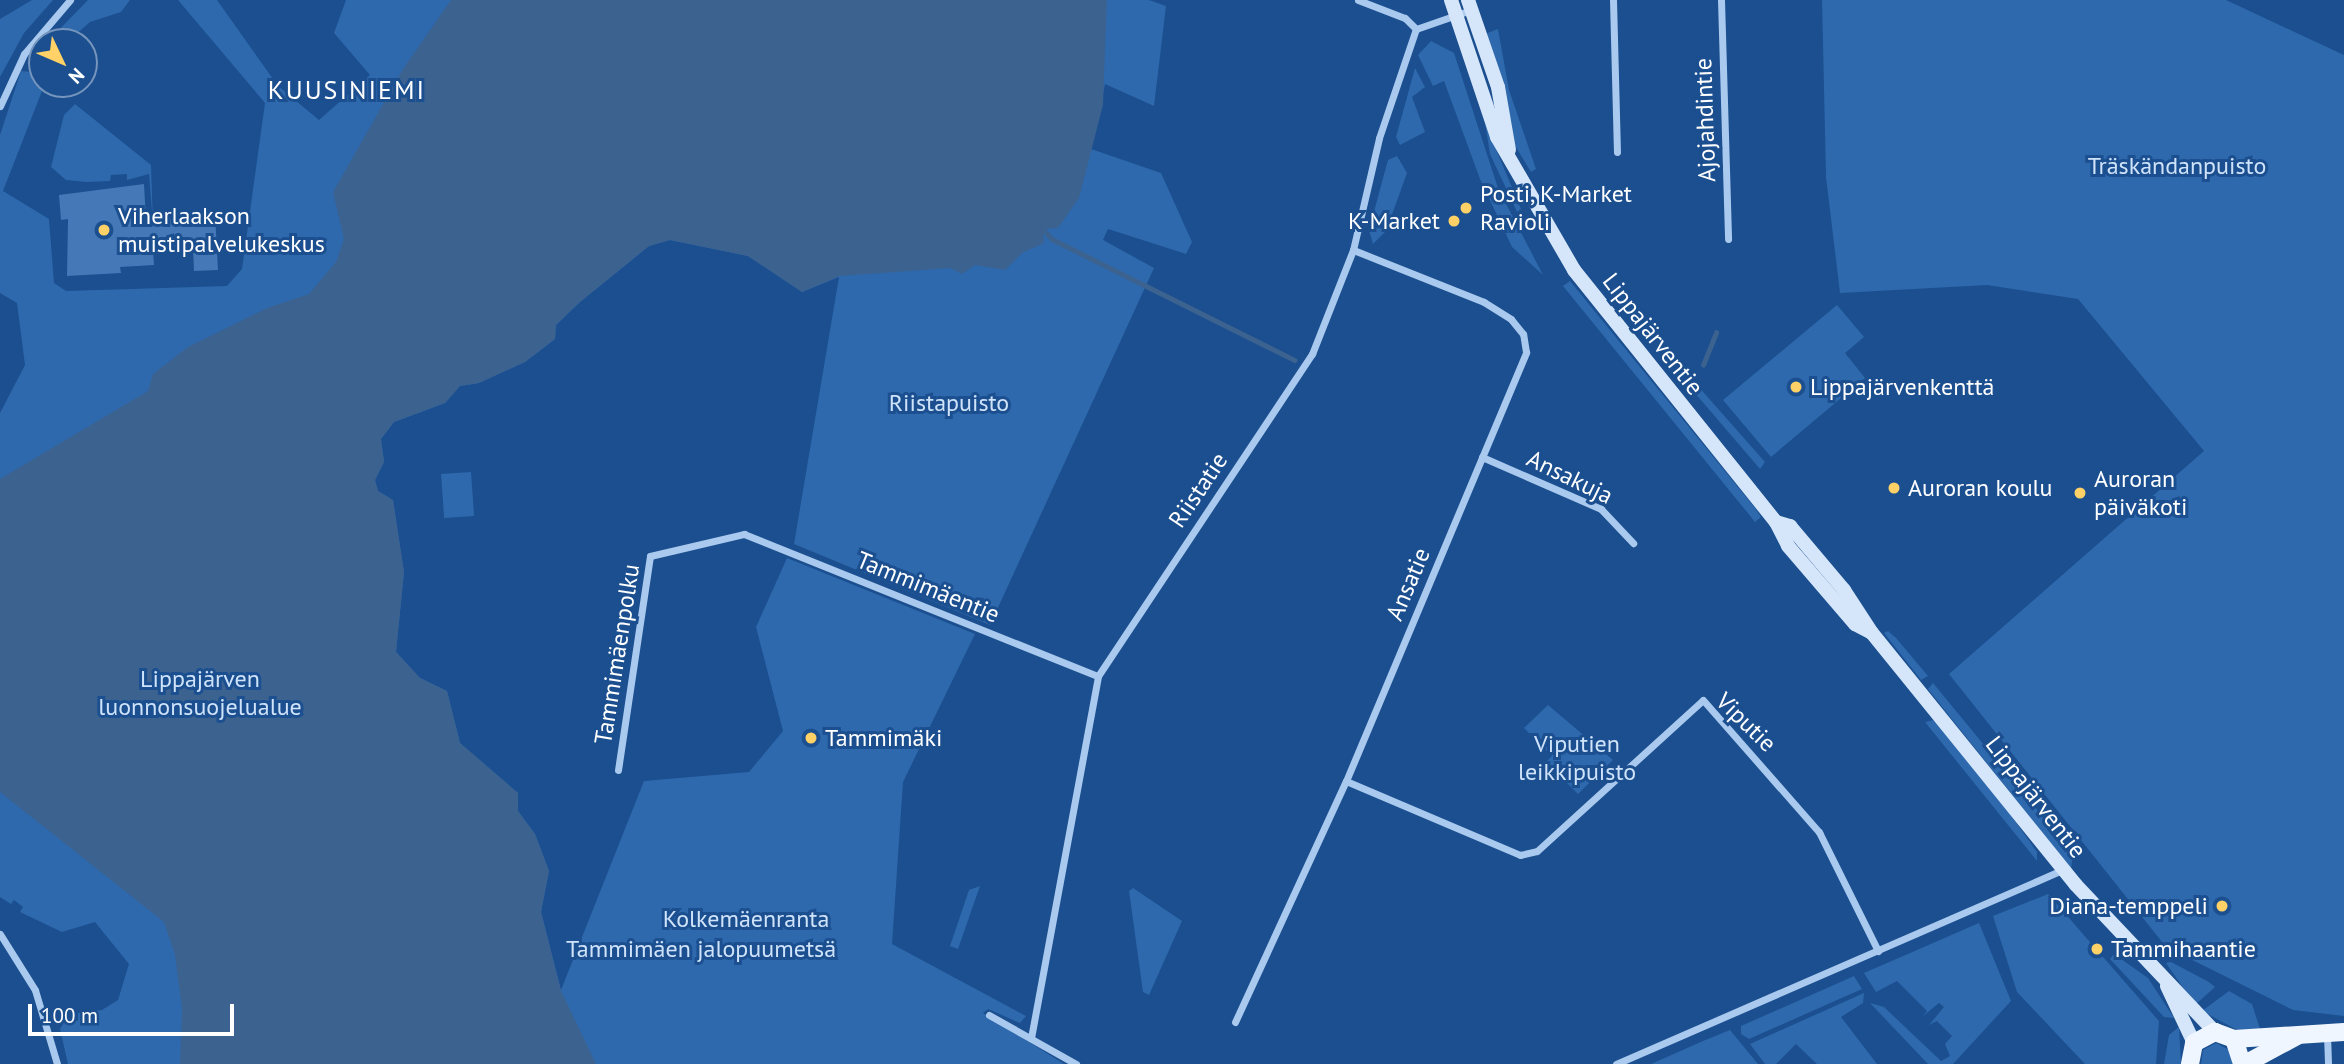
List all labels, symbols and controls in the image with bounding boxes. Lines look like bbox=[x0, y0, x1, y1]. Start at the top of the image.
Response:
north arrow bbox=[28, 28, 98, 98]
street label: Ajojahdintie bbox=[1688, 58, 1722, 182]
text: N bbox=[64, 63, 90, 89]
district label: KUUSINIEMI bbox=[269, 74, 425, 106]
park label: Träskändanpuisto bbox=[2088, 152, 2266, 180]
place label: Posti, K-Market Ravioli bbox=[1480, 180, 1634, 236]
marker: Posti, K-Market Ravioli bbox=[1458, 200, 1474, 216]
place label: Viherlaakson muistipalvelukeskus bbox=[118, 202, 325, 258]
place label: K-Market bbox=[1348, 207, 1440, 235]
marker: K-Market bbox=[1446, 213, 1462, 229]
marker: Viherlaakson muistipalvelukeskus bbox=[96, 222, 112, 238]
street label: Lippajärventie bbox=[1597, 267, 1709, 401]
place label: Lippajärvenkenttä bbox=[1810, 373, 1995, 401]
marker: Lippajärvenkenttä bbox=[1788, 379, 1804, 395]
park label: Riistapuisto bbox=[889, 389, 1009, 417]
street label: Ansakuja bbox=[1522, 444, 1618, 510]
street label: Riistatie bbox=[1163, 447, 1233, 533]
place label: Auroran päiväkoti bbox=[2094, 465, 2187, 521]
place label: Auroran koulu bbox=[1908, 474, 2053, 502]
marker: Auroran koulu bbox=[1886, 480, 1902, 496]
marker: Auroran päiväkoti bbox=[2072, 485, 2088, 501]
street label: Ansatie bbox=[1380, 543, 1436, 625]
street label: Tammimäentie bbox=[852, 545, 1004, 629]
street label: Tammimäenpolku bbox=[589, 562, 645, 746]
park label: Lippajärven luonnonsuojelualue bbox=[98, 665, 302, 721]
street label: Viputie bbox=[1710, 686, 1782, 758]
place label: Tammimäki bbox=[825, 724, 942, 752]
marker: Tammimäki bbox=[803, 730, 819, 746]
park label: Viputien leikkipuisto bbox=[1518, 730, 1636, 786]
street label: Lippajärventie bbox=[1980, 730, 2092, 864]
place label: Diana-temppeli bbox=[2049, 892, 2208, 920]
marker: Diana-temppeli bbox=[2214, 898, 2230, 914]
park label: Kolkemäenranta bbox=[663, 905, 829, 933]
park label: Tammimäen jalopuumetsä bbox=[566, 935, 836, 963]
place label: Tammihaantie bbox=[2111, 935, 2256, 963]
marker: Tammihaantie bbox=[2089, 941, 2105, 957]
scale bar bbox=[32, 990, 238, 1034]
text: 100 m bbox=[41, 1002, 98, 1029]

